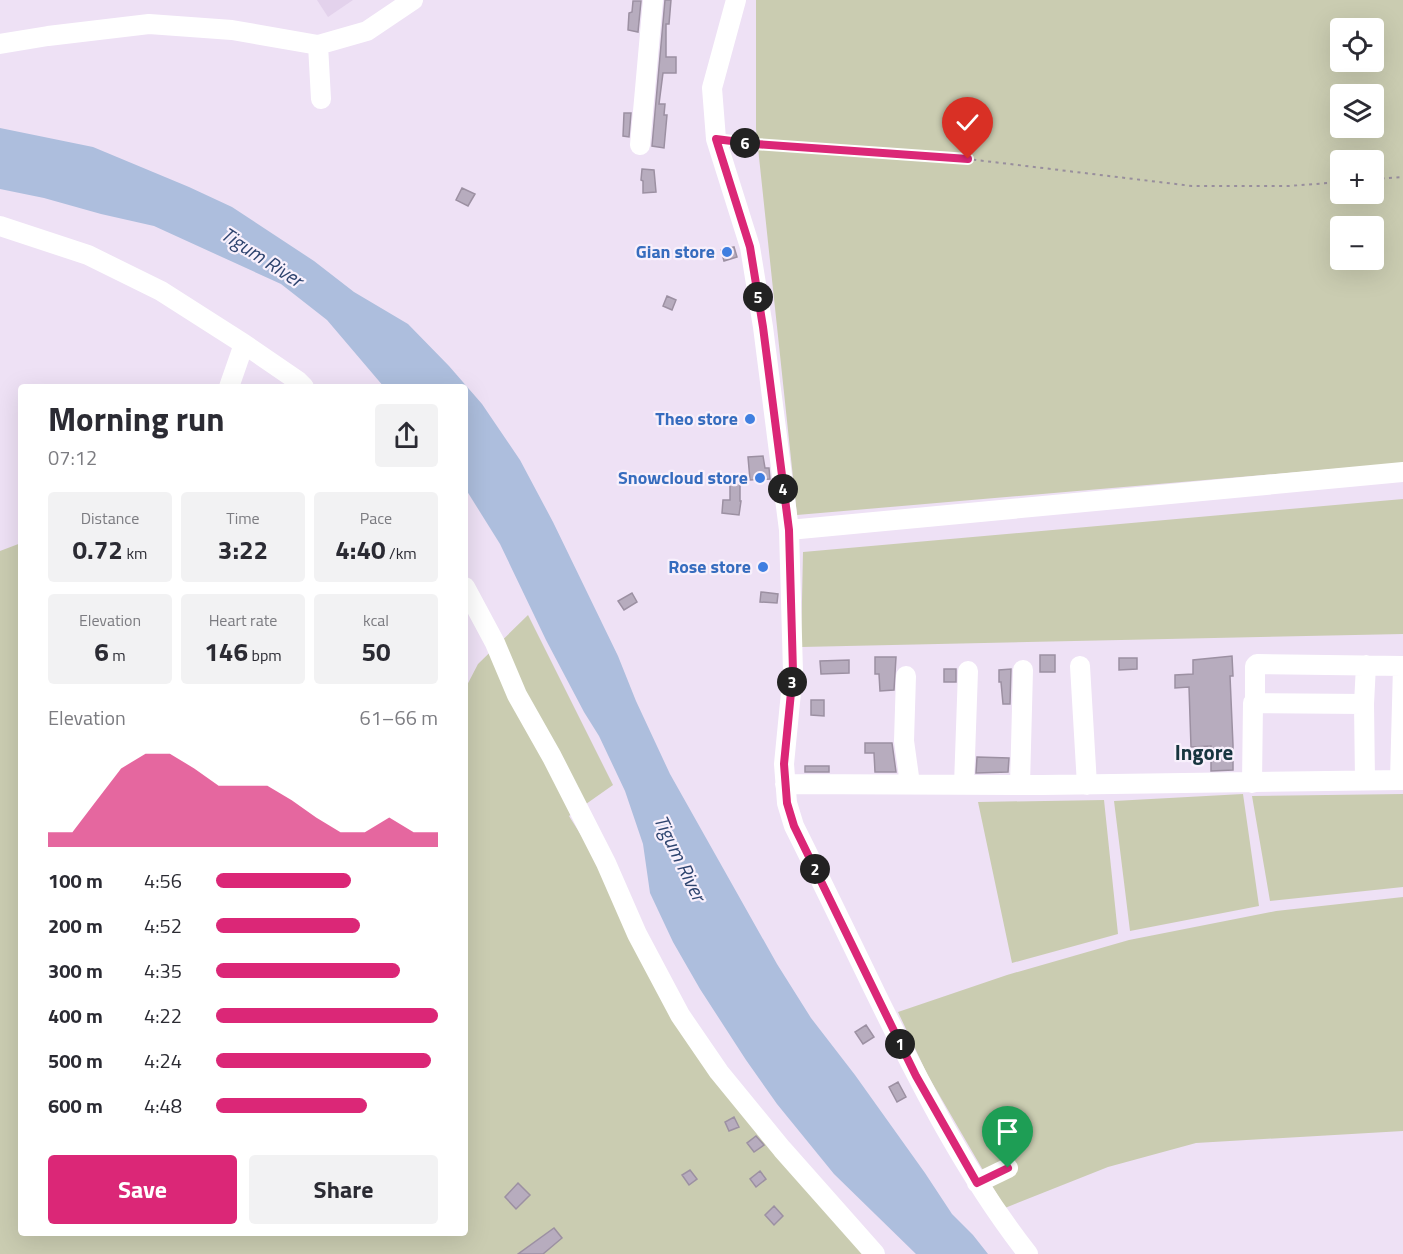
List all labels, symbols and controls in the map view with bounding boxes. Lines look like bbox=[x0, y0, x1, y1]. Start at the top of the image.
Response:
map controls bbox=[1330, 18, 1384, 270]
button: locate bbox=[1330, 18, 1384, 72]
button: layers bbox=[1330, 84, 1384, 138]
pin bbox=[942, 97, 993, 159]
icon: check bbox=[951, 106, 984, 139]
pin: 6 bbox=[730, 128, 760, 158]
text: 6 bbox=[741, 131, 749, 155]
button: + bbox=[1330, 150, 1384, 204]
button: − bbox=[1330, 216, 1384, 270]
water label: Tigum River bbox=[215, 218, 312, 296]
place label: Gian store bbox=[636, 238, 715, 265]
marker: Gian store bbox=[720, 245, 734, 259]
pin: 5 bbox=[743, 282, 773, 312]
text: 5 bbox=[754, 285, 762, 309]
text: Morning run bbox=[48, 394, 225, 444]
button: share bbox=[375, 404, 438, 467]
place label: Theo store bbox=[655, 405, 738, 432]
marker: Theo store bbox=[743, 412, 757, 426]
text: 07:12 bbox=[48, 442, 97, 473]
place label: Snowcloud store bbox=[618, 464, 748, 491]
marker: Snowcloud store bbox=[753, 471, 767, 485]
pin: 4 bbox=[768, 474, 798, 504]
text: 4 bbox=[779, 477, 787, 501]
text: Distance bbox=[81, 506, 139, 530]
text: Time bbox=[226, 506, 260, 530]
text: Pace bbox=[360, 506, 392, 530]
text: 0.72 bbox=[73, 530, 123, 569]
text: 3:22 bbox=[218, 530, 268, 569]
text: 4:40 bbox=[335, 530, 386, 569]
text: km bbox=[123, 541, 147, 565]
text: /km bbox=[386, 541, 417, 565]
place label: Rose store bbox=[668, 553, 751, 580]
marker: Rose store bbox=[756, 560, 770, 574]
text: Elevation bbox=[79, 608, 141, 632]
text: Heart rate bbox=[209, 608, 277, 632]
text: kcal bbox=[363, 608, 389, 632]
text: 6 bbox=[94, 632, 109, 671]
text: 146 bbox=[204, 632, 248, 671]
text: 50 bbox=[361, 632, 391, 671]
text: m bbox=[109, 643, 126, 667]
text: bpm bbox=[248, 643, 282, 667]
pin: 3 bbox=[777, 667, 807, 697]
text: 3 bbox=[788, 670, 796, 694]
text: Elevation bbox=[48, 702, 126, 733]
text: 61–66 m bbox=[359, 702, 438, 733]
district label: Ingore bbox=[1175, 736, 1233, 768]
water label: Tigum River bbox=[646, 809, 716, 909]
pin: 2 bbox=[800, 854, 830, 884]
text: 2 bbox=[811, 857, 819, 881]
text: 100 m bbox=[48, 865, 103, 896]
text: 4:56 bbox=[144, 865, 182, 896]
text: 200 m bbox=[48, 910, 103, 941]
text: 4:52 bbox=[144, 910, 182, 941]
text: 300 m bbox=[48, 955, 103, 986]
text: 4:35 bbox=[144, 955, 182, 986]
text: 400 m bbox=[48, 1000, 103, 1031]
text: 4:22 bbox=[144, 1000, 182, 1031]
pin: 1 bbox=[885, 1029, 915, 1059]
text: 1 bbox=[896, 1032, 904, 1056]
text: 500 m bbox=[48, 1045, 103, 1076]
text: 4:24 bbox=[144, 1045, 182, 1076]
text: 600 m bbox=[48, 1090, 103, 1121]
text: 4:48 bbox=[144, 1090, 182, 1121]
pin bbox=[982, 1106, 1033, 1168]
icon: arrive bbox=[991, 1115, 1024, 1148]
button: Save bbox=[48, 1155, 237, 1224]
button: Share bbox=[249, 1155, 438, 1224]

